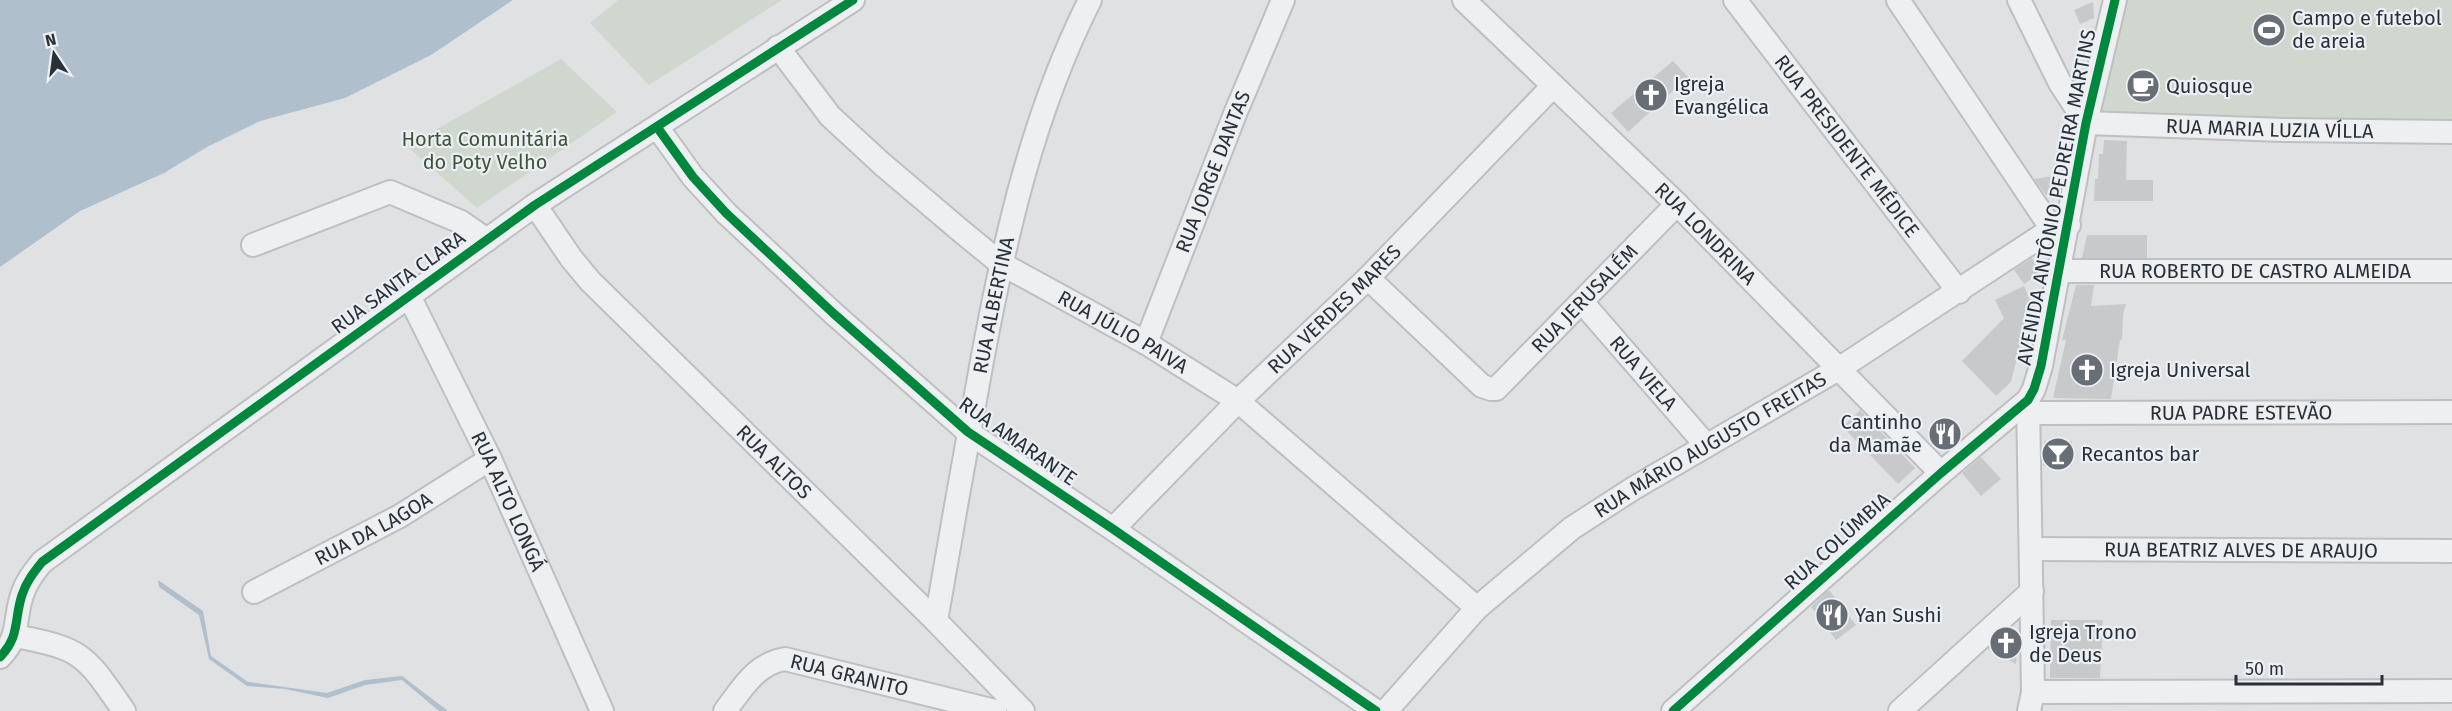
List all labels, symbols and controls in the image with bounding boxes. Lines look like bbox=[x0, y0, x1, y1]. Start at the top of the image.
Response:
place label: Campo e futebol de areia bbox=[2292, 6, 2442, 53]
sports icon: Campo e futebol de areia bbox=[2251, 12, 2287, 48]
north arrow bbox=[24, 24, 84, 84]
street label: AVENIDA ANTÔNIO PEDREIRA MARTINS bbox=[2012, 27, 2100, 367]
text: N bbox=[43, 29, 58, 50]
street label: RUA PRESIDENTE MÉDICE bbox=[1769, 50, 1925, 242]
cafe icon: Quiosque bbox=[2125, 68, 2161, 104]
place label: Igreja Evangélica bbox=[1674, 72, 1769, 119]
place label: Quiosque bbox=[2166, 74, 2253, 98]
church icon: Igreja Evangélica bbox=[1633, 77, 1669, 113]
street label: RUA JORGE DANTAS bbox=[1170, 87, 1256, 256]
street label: RUA MARIA LUZIA VÍLLA bbox=[2165, 114, 2374, 143]
park label: Horta Comunitária do Poty Velho bbox=[401, 127, 569, 174]
street label: RUA LONDRINA bbox=[1650, 177, 1762, 290]
street label: RUA SANTA CLARA bbox=[326, 225, 470, 339]
street label: RUA ALBERTINA bbox=[968, 234, 1019, 376]
street label: RUA VERDES MARES bbox=[1263, 239, 1406, 379]
street label: RUA JERUSALÉM bbox=[1526, 239, 1643, 358]
street label: RUA ROBERTO DE CASTRO ALMEIDA bbox=[2099, 259, 2412, 283]
street label: RUA JÚLIO PAIVA bbox=[1054, 285, 1193, 379]
street label: RUA VIELA bbox=[1605, 331, 1683, 416]
church icon: Igreja Universal bbox=[2069, 352, 2105, 388]
place label: Igreja Universal bbox=[2110, 358, 2251, 382]
street label: RUA MÁRIO AUGUSTO FREITAS bbox=[1589, 367, 1831, 523]
street label: RUA AMARANTE bbox=[954, 391, 1082, 491]
street label: RUA PADRE ESTEVÃO bbox=[2150, 400, 2332, 425]
place label: Cantinho da Mamãe bbox=[1829, 410, 1922, 457]
restaurant icon: Cantinho da Mamãe bbox=[1927, 416, 1963, 452]
street label: RUA ALTOS bbox=[731, 420, 817, 504]
street label: RUA ALTO LONGÁ bbox=[466, 427, 551, 575]
bar icon: Recantos bar bbox=[2040, 436, 2076, 472]
place label: Recantos bar bbox=[2081, 442, 2199, 466]
street label: RUA DA LAGOA bbox=[310, 487, 437, 570]
street label: RUA COLÚMBIA bbox=[1779, 487, 1895, 595]
street label: RUA BEATRIZ ALVES DE ARAUJO bbox=[2104, 537, 2378, 563]
restaurant icon: Yan Sushi bbox=[1814, 597, 1850, 633]
place label: Yan Sushi bbox=[1855, 603, 1942, 627]
place label: Igreja Trono de Deus bbox=[2029, 620, 2137, 667]
church icon: Igreja Trono de Deus bbox=[1988, 625, 2024, 661]
scale bar bbox=[2236, 648, 2382, 686]
street label: RUA GRANITO bbox=[788, 649, 911, 701]
text: 50 m bbox=[2245, 658, 2284, 680]

